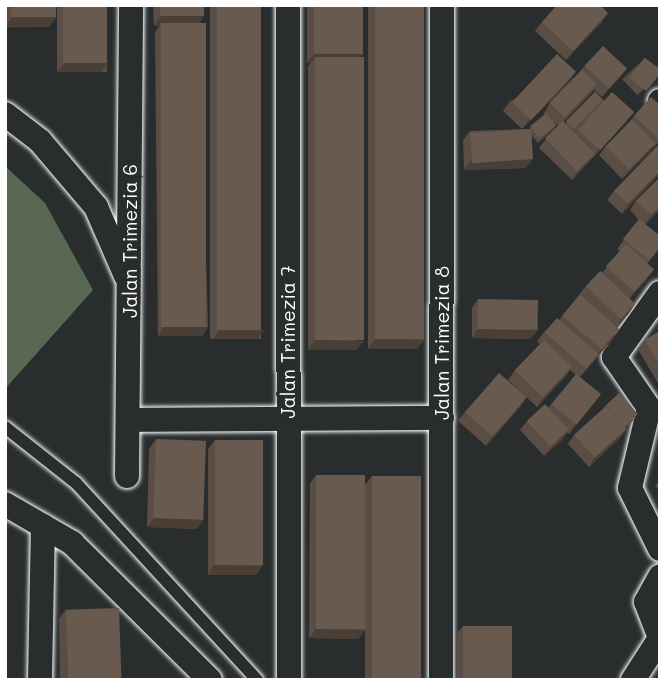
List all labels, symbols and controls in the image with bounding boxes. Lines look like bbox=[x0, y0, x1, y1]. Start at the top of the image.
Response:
street label: Jalan Trimezia 6 bbox=[119, 164, 141, 318]
street label: Jalan Trimezia 7 bbox=[277, 265, 299, 419]
street label: Jalan Trimezia 8 bbox=[431, 266, 453, 420]

